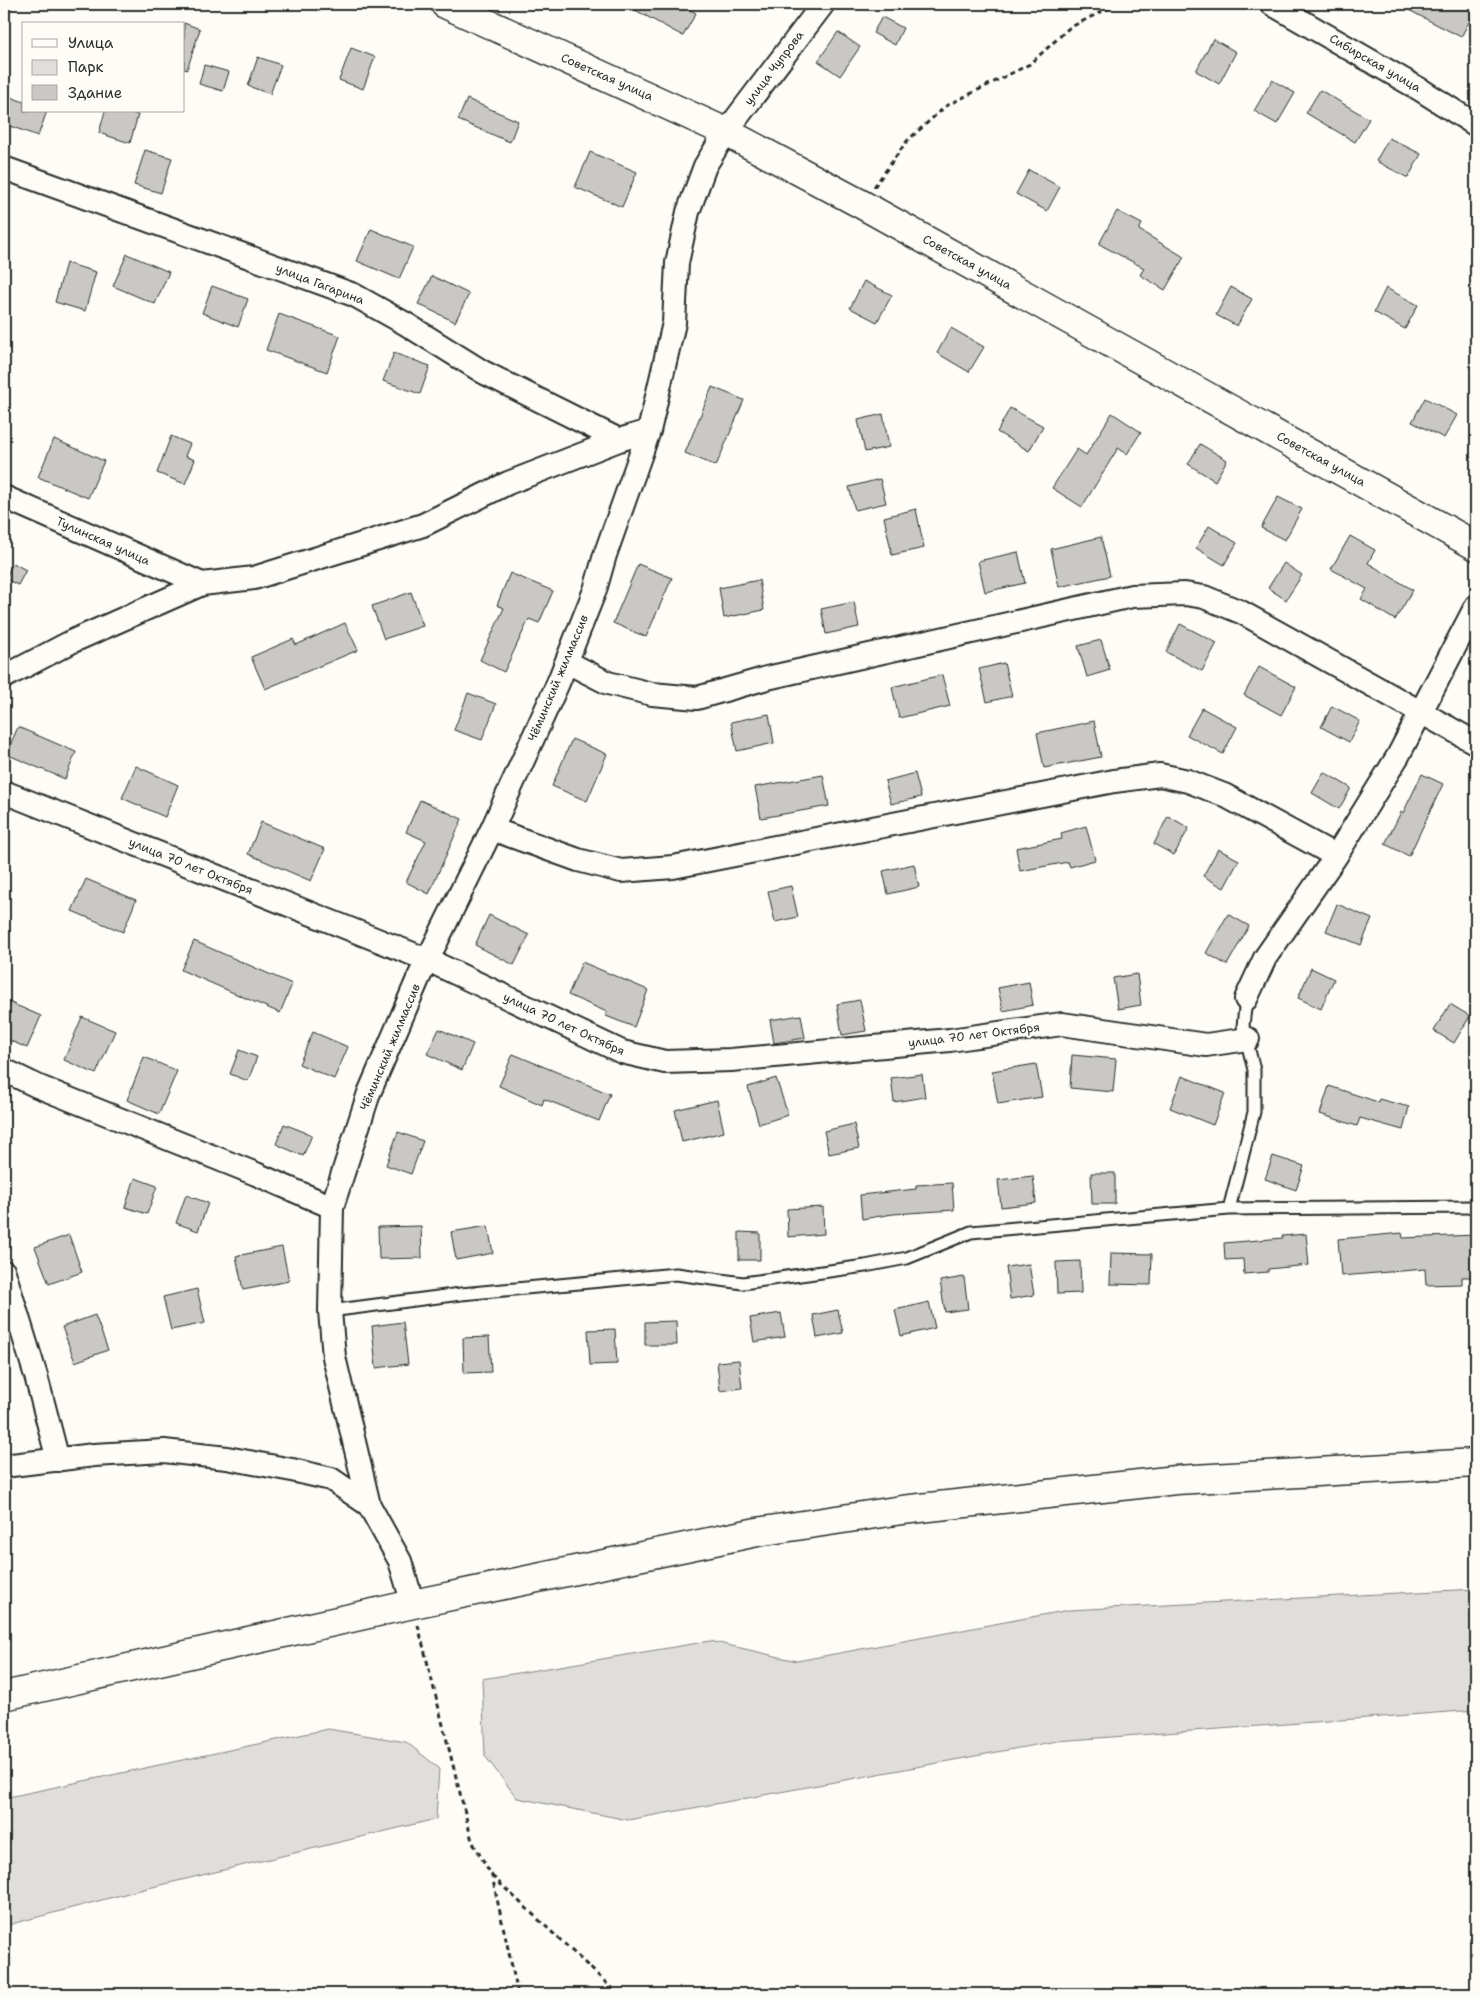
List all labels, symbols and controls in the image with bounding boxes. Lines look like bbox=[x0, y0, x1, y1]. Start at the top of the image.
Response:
legend bbox=[22, 22, 185, 112]
street label: улица Чупрова bbox=[741, 27, 808, 108]
street label: Сибирская улица bbox=[1326, 30, 1424, 96]
text: Улица bbox=[68, 33, 114, 53]
street label: Советская улица bbox=[558, 50, 656, 105]
text: Парк bbox=[68, 57, 104, 77]
text: Здание bbox=[68, 83, 122, 103]
street label: Советская улица bbox=[920, 231, 1015, 293]
street label: улица Гагарина bbox=[274, 260, 367, 308]
street label: Советская улица bbox=[1274, 428, 1369, 490]
street label: Тулинская улица bbox=[54, 513, 153, 569]
street label: Чёминский жилмассив bbox=[524, 612, 592, 744]
street label: улица 70 лет Октября bbox=[127, 834, 255, 898]
street label: Чёминский жилмассив bbox=[356, 981, 424, 1113]
street label: улица 70 лет Октября bbox=[501, 989, 627, 1059]
street label: улица 70 лет Октября bbox=[907, 1019, 1041, 1051]

